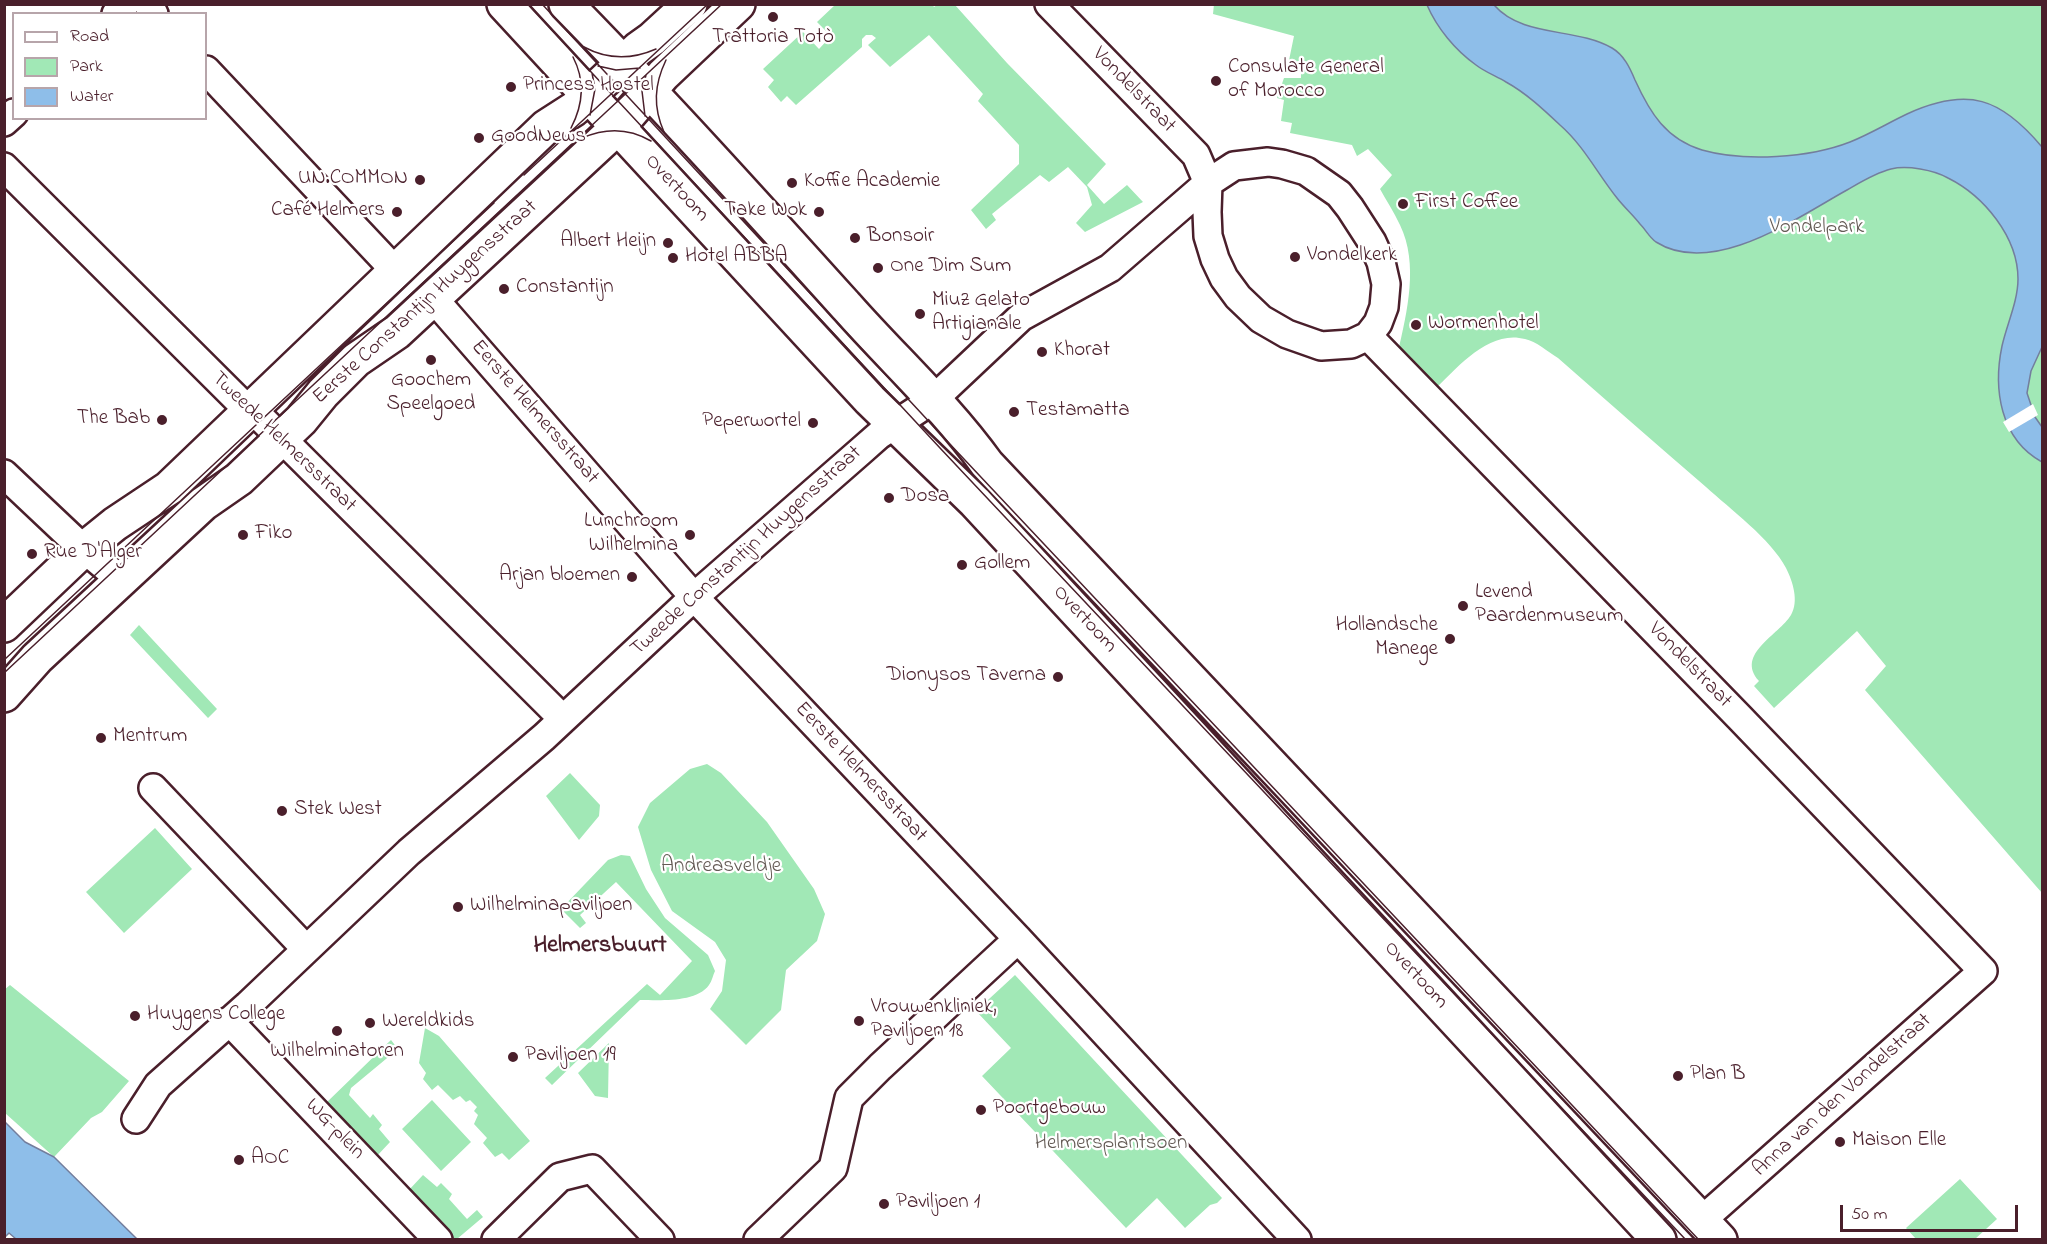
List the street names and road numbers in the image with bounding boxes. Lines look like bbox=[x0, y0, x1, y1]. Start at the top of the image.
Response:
street label: Vondelstraat bbox=[1086, 43, 1180, 139]
street label: Overtoom bbox=[638, 150, 714, 228]
street label: Eerste Constantijn Huygensstraat bbox=[308, 195, 544, 411]
street label: Eerste Helmersstraat bbox=[464, 336, 604, 490]
street label: Tweede Helmersstraat bbox=[205, 367, 361, 519]
street label: Tweede Constantijn Huygensstraat bbox=[626, 441, 868, 663]
street label: Overtoom bbox=[1046, 581, 1122, 659]
street label: Vondelstraat bbox=[1642, 618, 1736, 714]
street label: Eerste Helmersstraat bbox=[788, 697, 932, 849]
street label: Overtoom bbox=[1377, 937, 1453, 1015]
street label: Anna van den Vondelstraat bbox=[1748, 1009, 1938, 1183]
street label: WG-plein bbox=[299, 1094, 369, 1166]

